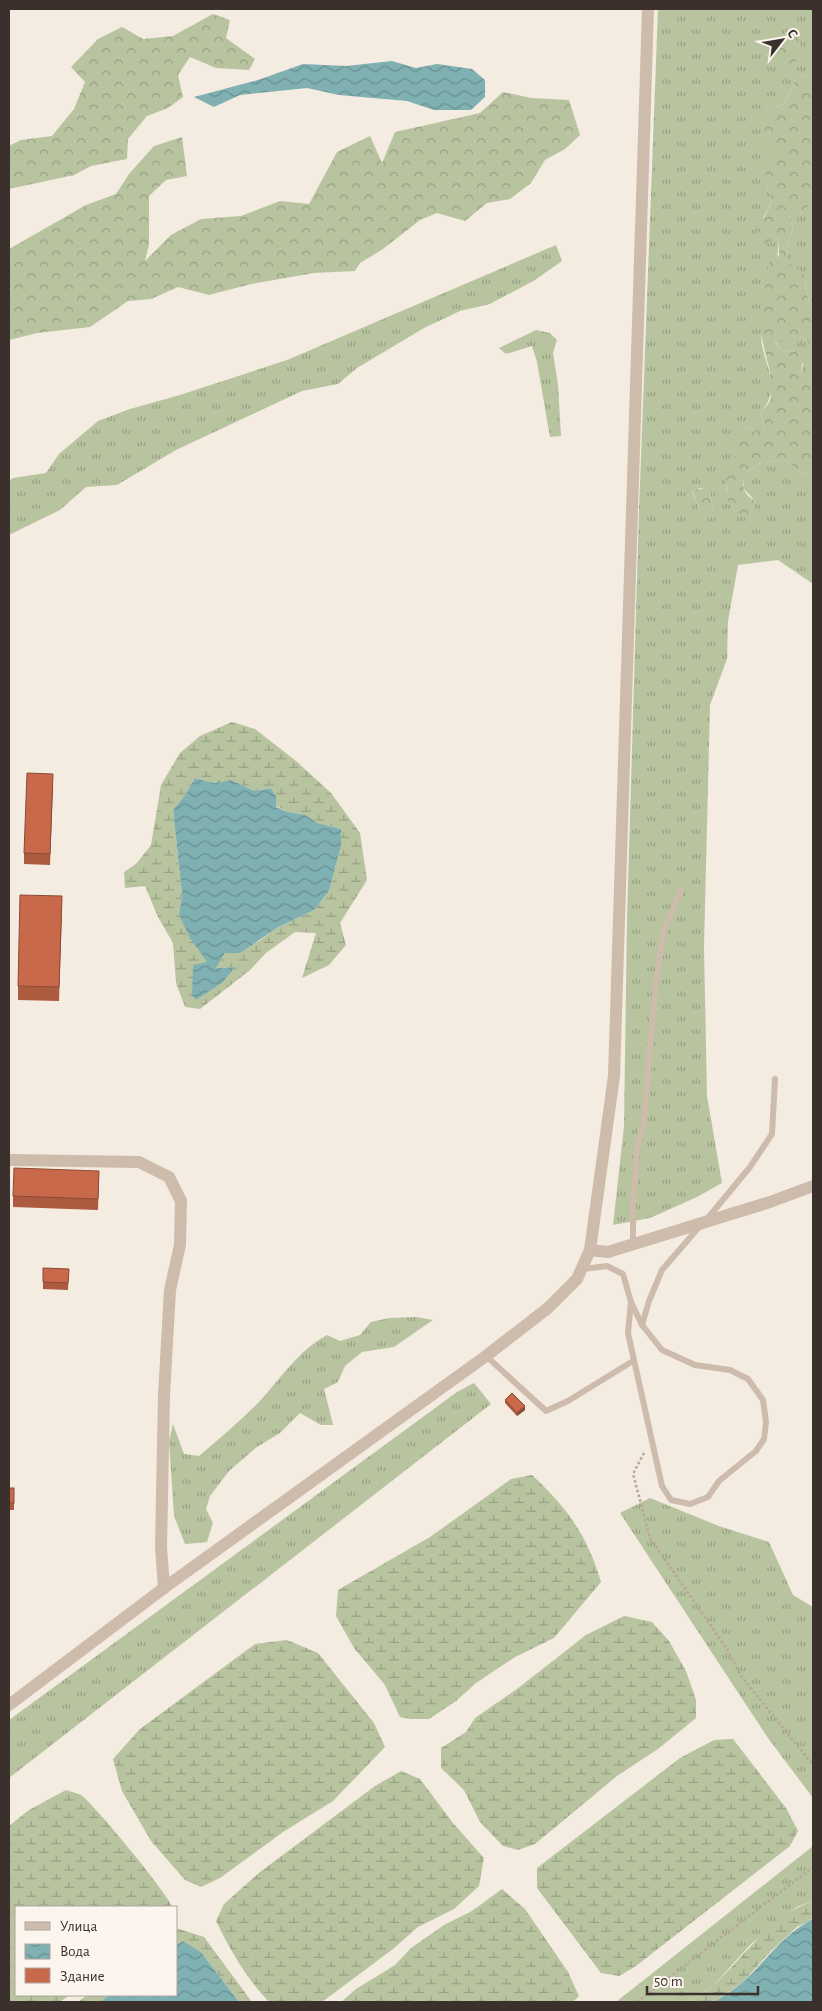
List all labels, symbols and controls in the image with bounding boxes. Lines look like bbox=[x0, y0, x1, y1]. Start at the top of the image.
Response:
north arrow bbox=[757, 15, 807, 65]
text: С bbox=[784, 27, 800, 41]
legend bbox=[15, 1906, 178, 1996]
text: Улица bbox=[60, 1919, 97, 1934]
text: Вода bbox=[60, 1944, 90, 1959]
scale bar bbox=[647, 1964, 758, 1996]
text: Здание bbox=[60, 1969, 105, 1984]
text: 50 m bbox=[654, 1974, 683, 1989]

